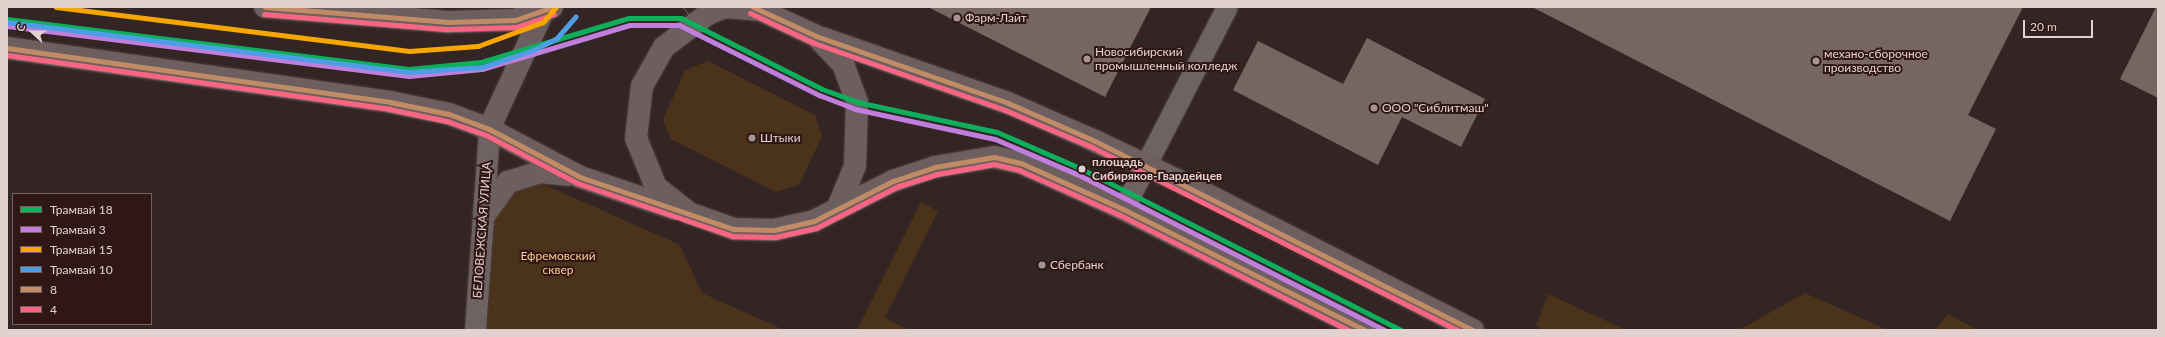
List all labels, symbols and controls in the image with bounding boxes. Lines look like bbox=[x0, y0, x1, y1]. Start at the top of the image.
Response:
place label: Фарм-Лайт bbox=[965, 11, 1027, 25]
north arrow bbox=[12, 12, 52, 52]
scale bar bbox=[2025, 12, 2095, 38]
marker: Фарм-Лайт bbox=[952, 13, 962, 23]
text: 20 m bbox=[2030, 19, 2057, 34]
text: С bbox=[13, 22, 28, 33]
place label: Новосибирский промышленный колледж bbox=[1095, 45, 1238, 73]
place label: механо-сборочное производство bbox=[1824, 47, 1928, 75]
marker: Новосибирский промышленный колледж bbox=[1082, 54, 1092, 64]
marker: механо-сборочное производство bbox=[1811, 56, 1821, 66]
place label: ООО "Сиблитмаш" bbox=[1382, 101, 1489, 115]
marker: ООО "Сиблитмаш" bbox=[1369, 103, 1379, 113]
place label: Штыки bbox=[760, 131, 801, 145]
marker: Штыки bbox=[747, 133, 757, 143]
place label: площадь Сибиряков-Гвардейцев bbox=[1092, 155, 1222, 183]
street label: БЕЛОВЕЖСКАЯ УЛИЦА bbox=[470, 161, 494, 299]
marker: площадь Сибиряков-Гвардейцев bbox=[1075, 162, 1089, 176]
legend bbox=[12, 193, 152, 325]
text: Трамвай 18 bbox=[50, 202, 113, 217]
text: Трамвай 3 bbox=[50, 222, 106, 237]
text: Трамвай 15 bbox=[50, 242, 113, 257]
park label: Ефремовский сквер bbox=[520, 249, 596, 277]
place label: Сбербанк bbox=[1050, 258, 1104, 272]
marker: Сбербанк bbox=[1037, 260, 1047, 270]
text: Трамвай 10 bbox=[50, 262, 113, 277]
text: 8 bbox=[50, 282, 57, 297]
text: 4 bbox=[50, 302, 57, 317]

